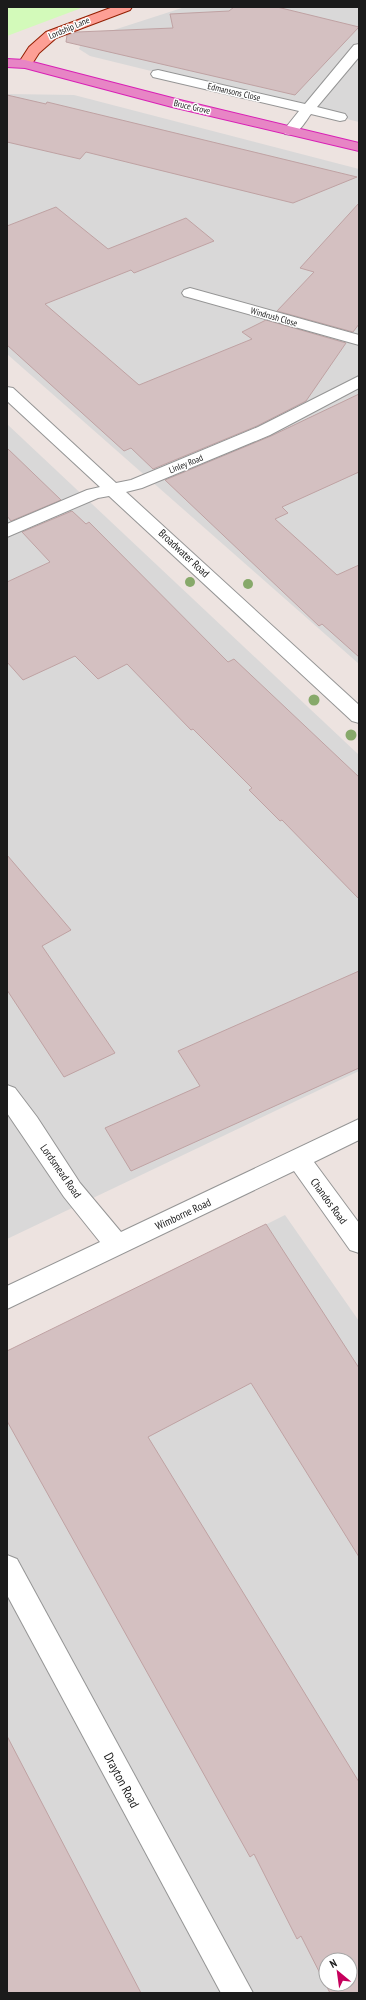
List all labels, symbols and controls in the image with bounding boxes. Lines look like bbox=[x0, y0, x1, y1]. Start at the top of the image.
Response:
street label: Lordship Lane bbox=[47, 14, 91, 41]
street label: Edmansons Close bbox=[207, 80, 262, 103]
street label: Bruce Grove bbox=[173, 97, 212, 116]
street label: Windrush Close bbox=[250, 305, 299, 328]
street label: Linley Road bbox=[167, 452, 205, 475]
street label: Broadwater Road bbox=[156, 526, 213, 580]
street label: Lordsmead Road bbox=[37, 1141, 85, 1201]
street label: Chandos Road bbox=[308, 1175, 351, 1227]
street label: Wimborne Road bbox=[153, 1195, 213, 1233]
street label: Drayton Road bbox=[100, 1750, 143, 1811]
north arrow bbox=[318, 1952, 358, 1992]
text: N bbox=[327, 1956, 339, 1971]

